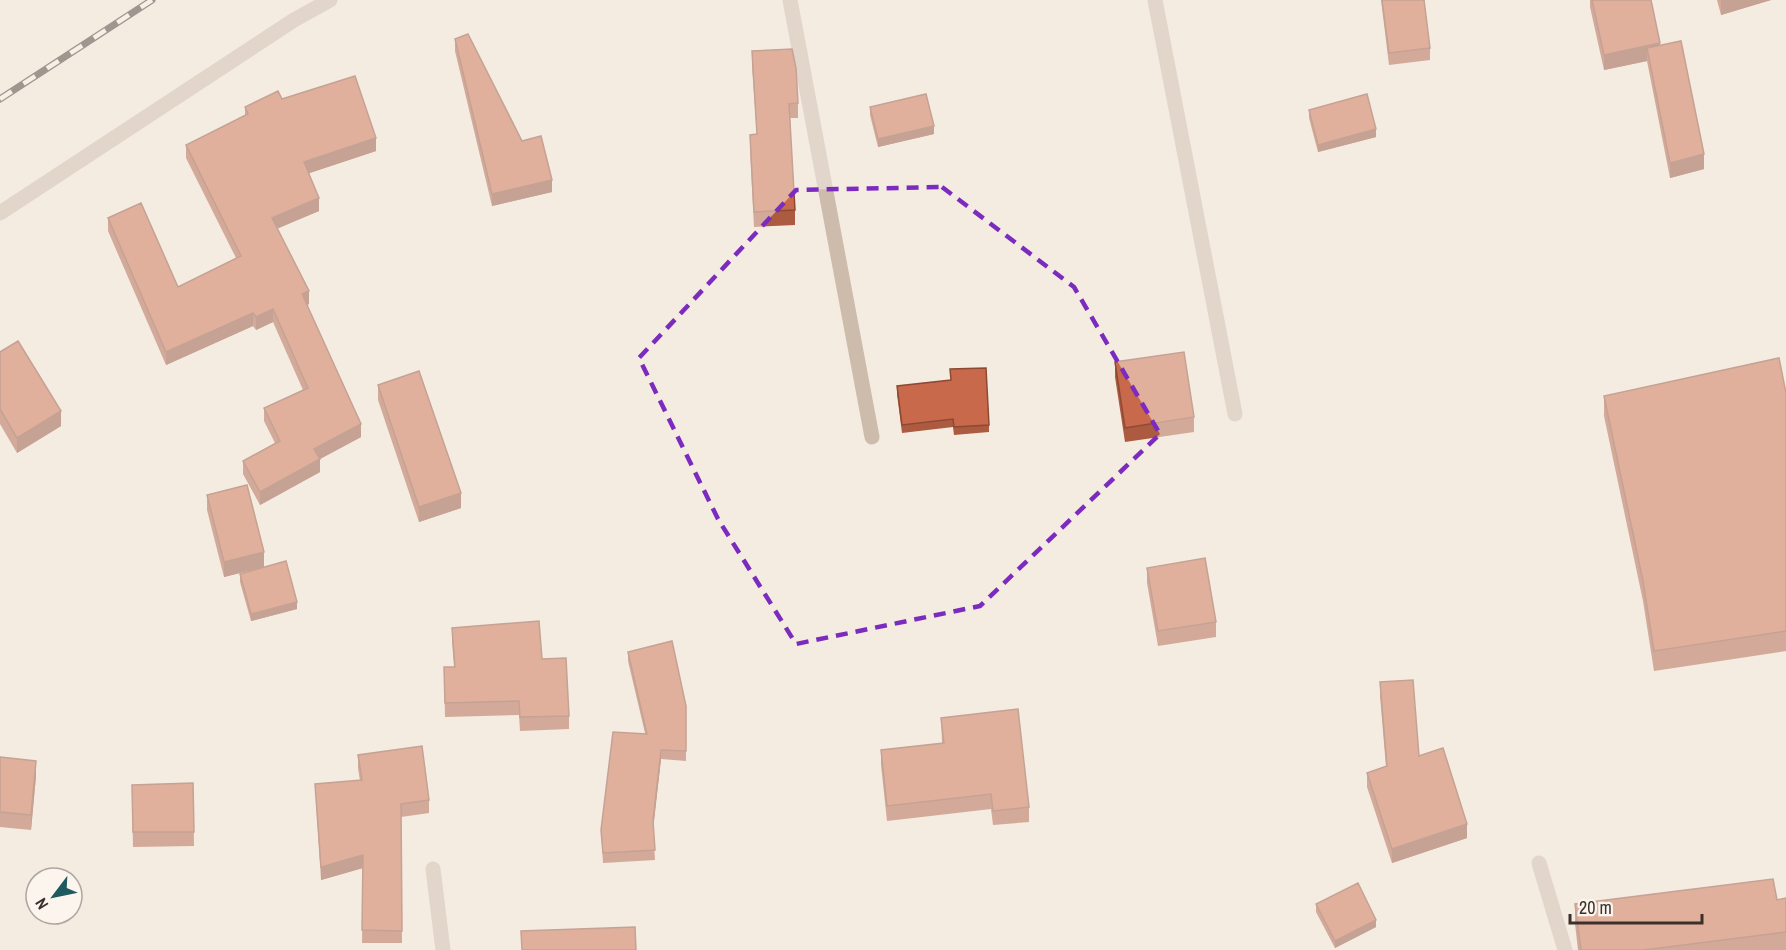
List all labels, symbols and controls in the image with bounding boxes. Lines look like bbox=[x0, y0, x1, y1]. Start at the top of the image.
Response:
north arrow bbox=[24, 866, 84, 926]
scale bar bbox=[1570, 887, 1702, 925]
text: N bbox=[29, 894, 53, 914]
text: 20 m bbox=[1579, 895, 1612, 920]

